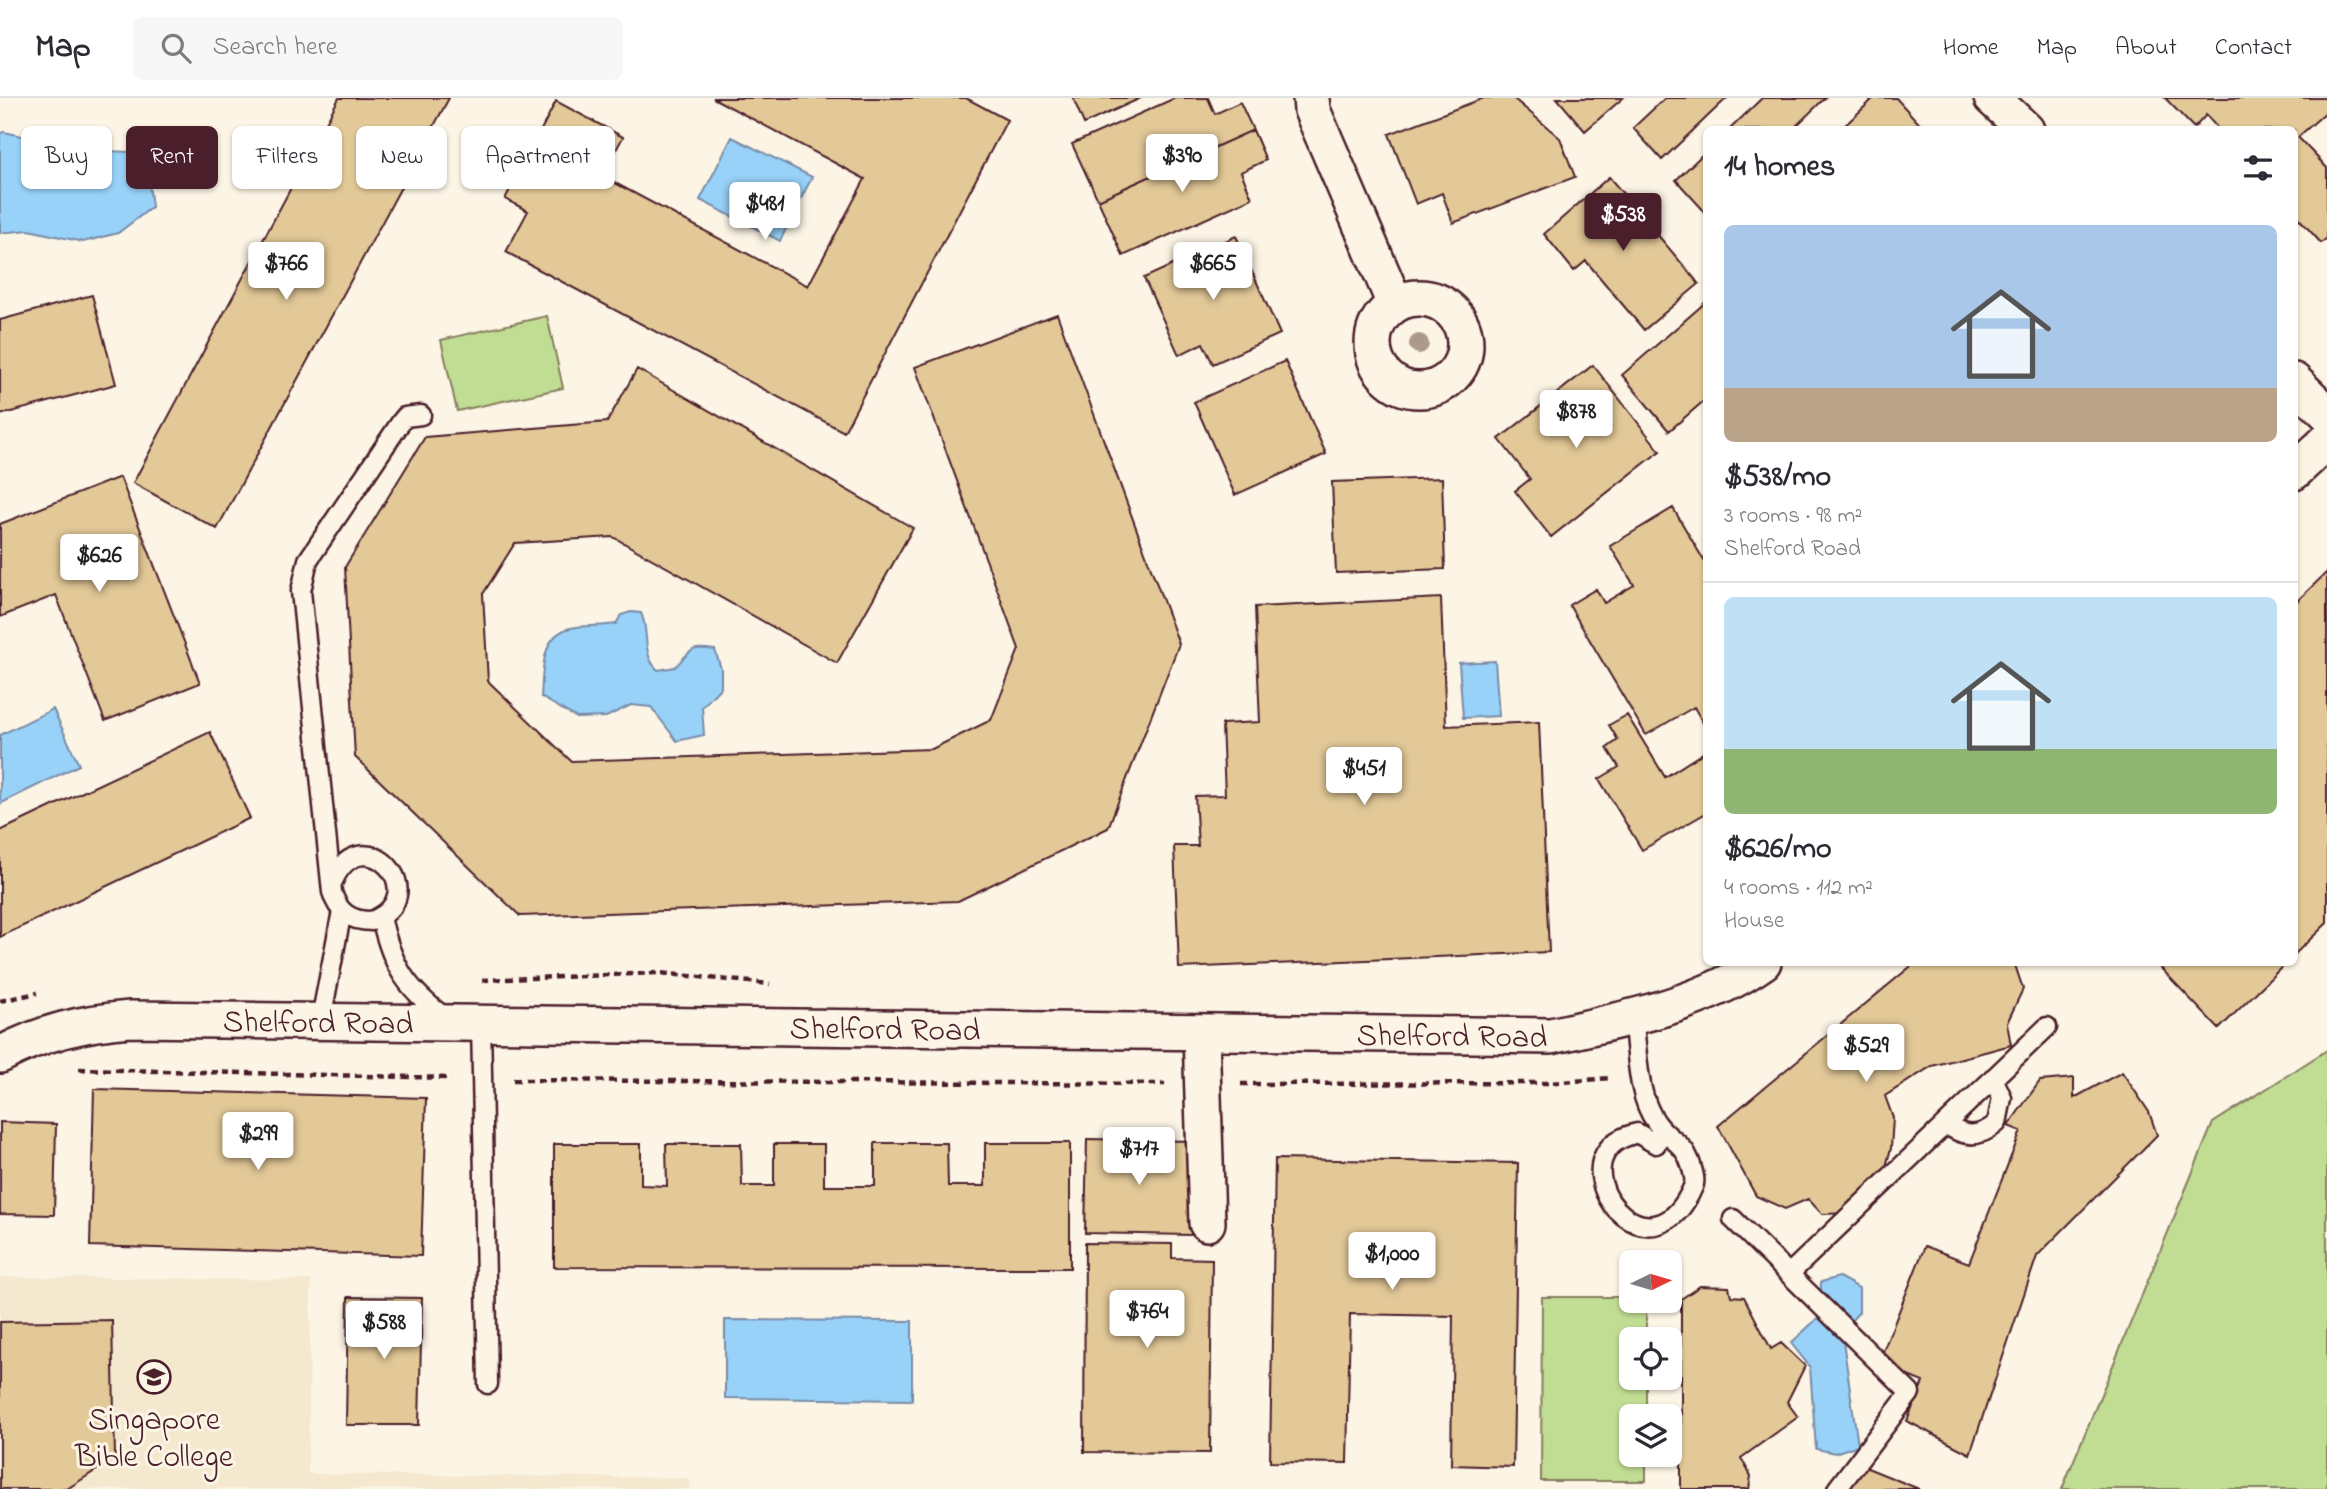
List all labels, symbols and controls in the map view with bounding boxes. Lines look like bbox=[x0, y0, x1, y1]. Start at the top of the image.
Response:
search box bbox=[133, 17, 623, 80]
text: Map bbox=[35, 24, 91, 72]
icon: search bbox=[157, 29, 195, 67]
text: Search here bbox=[213, 29, 337, 67]
text: Home bbox=[1943, 31, 1999, 66]
text: Map bbox=[2037, 31, 2077, 66]
text: About bbox=[2115, 31, 2177, 66]
text: Contact bbox=[2215, 31, 2292, 66]
chip: Buy bbox=[21, 126, 112, 189]
chip: Rent bbox=[126, 126, 218, 189]
chip: Filters bbox=[232, 126, 342, 189]
chip: New bbox=[356, 126, 447, 189]
chip: Apartment bbox=[461, 126, 615, 189]
pin: $390 bbox=[1141, 134, 1223, 194]
text: $390 bbox=[1162, 140, 1202, 173]
text: 14 homes bbox=[1724, 146, 1835, 190]
icon: filters bbox=[2239, 149, 2277, 187]
pin: $481 bbox=[724, 183, 806, 242]
text: $481 bbox=[745, 188, 785, 221]
pin: $538 bbox=[1582, 194, 1664, 253]
text: $538 bbox=[1600, 199, 1646, 232]
pin: $766 bbox=[245, 242, 327, 302]
pin: $665 bbox=[1172, 242, 1254, 302]
text: $766 bbox=[264, 248, 308, 281]
text: $665 bbox=[1189, 248, 1237, 281]
icon: home bbox=[1938, 271, 2064, 397]
pin: $878 bbox=[1535, 390, 1617, 450]
text: $878 bbox=[1556, 396, 1596, 429]
text: $538/mo bbox=[1724, 456, 1831, 500]
text: 3 rooms · 98 m² bbox=[1724, 500, 1862, 533]
text: Shelford Road bbox=[1724, 533, 1861, 566]
pin: $626 bbox=[58, 534, 140, 594]
text: $626 bbox=[76, 540, 122, 573]
icon: home bbox=[1938, 643, 2064, 769]
pin: $451 bbox=[1323, 748, 1405, 807]
text: $451 bbox=[1342, 753, 1386, 786]
text: $626/mo bbox=[1724, 828, 1832, 872]
text: 4 rooms · 112 m² bbox=[1724, 872, 1873, 905]
text: House bbox=[1724, 905, 1784, 938]
street label: Shelford Road bbox=[222, 1000, 414, 1049]
street label: Shelford Road bbox=[789, 1007, 981, 1056]
street label: Shelford Road bbox=[1356, 1014, 1548, 1063]
pin: $529 bbox=[1825, 1024, 1907, 1084]
text: $529 bbox=[1843, 1030, 1889, 1063]
pin: $299 bbox=[217, 1112, 299, 1172]
text: $299 bbox=[238, 1118, 278, 1151]
pin: $717 bbox=[1098, 1128, 1180, 1187]
text: $717 bbox=[1119, 1133, 1159, 1166]
pin: $1,000 bbox=[1335, 1232, 1449, 1292]
text: $1,000 bbox=[1365, 1238, 1420, 1271]
north arrow bbox=[1619, 1250, 1682, 1312]
map controls bbox=[1619, 1250, 1682, 1467]
pin: $764 bbox=[1106, 1290, 1188, 1350]
text: $764 bbox=[1126, 1296, 1169, 1329]
pin: $588 bbox=[343, 1302, 425, 1361]
text: $588 bbox=[362, 1307, 406, 1340]
button: locate bbox=[1619, 1327, 1682, 1390]
school or university icon: Singapore Bible College bbox=[135, 1358, 173, 1396]
place label: Singapore Bible College bbox=[74, 1398, 234, 1482]
button: layers bbox=[1619, 1404, 1682, 1467]

